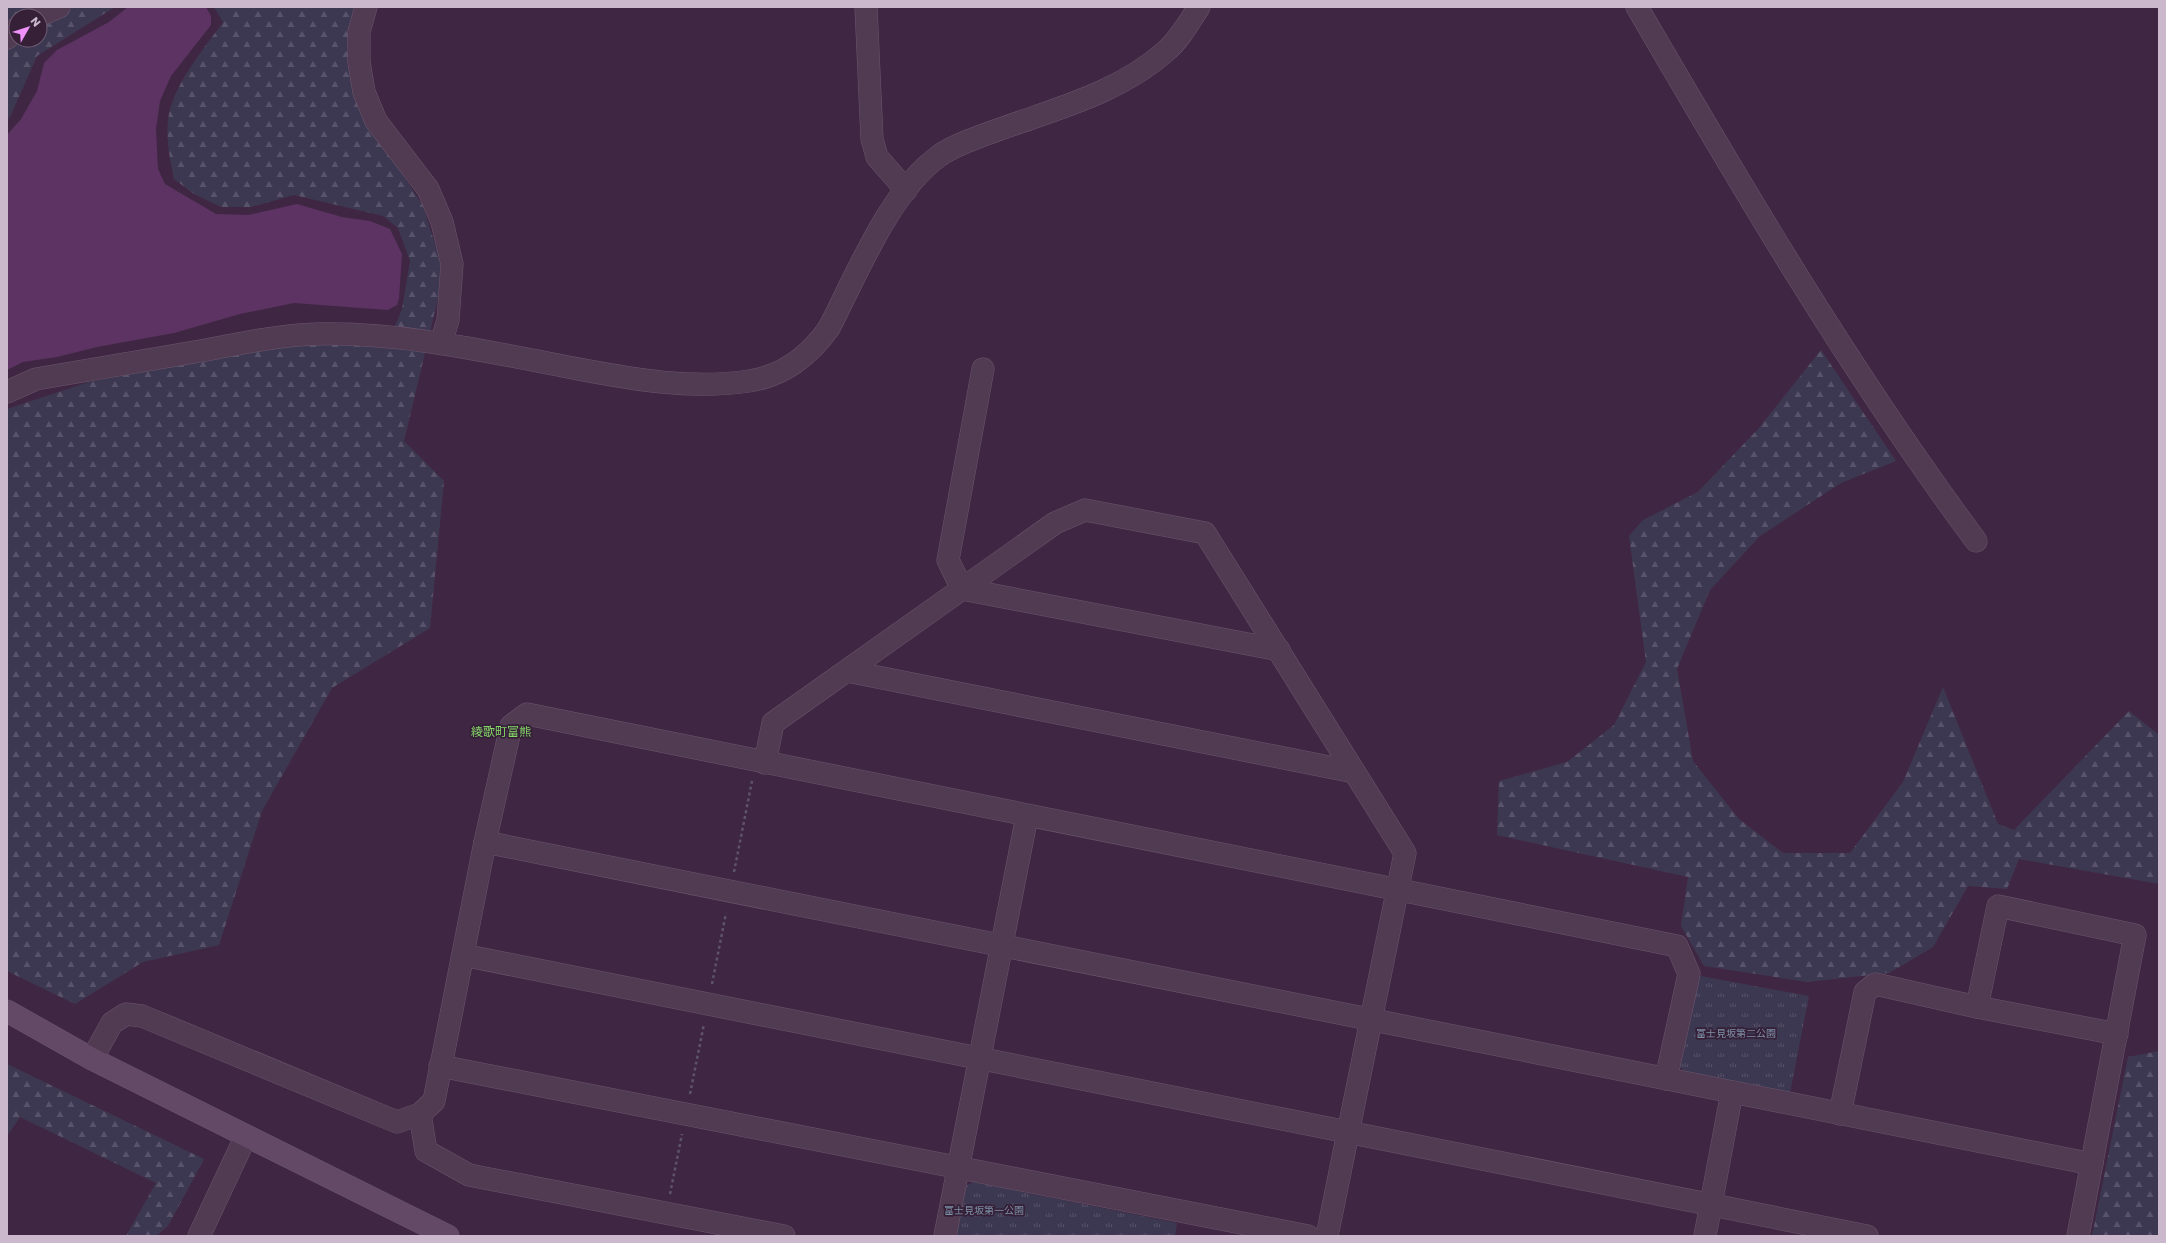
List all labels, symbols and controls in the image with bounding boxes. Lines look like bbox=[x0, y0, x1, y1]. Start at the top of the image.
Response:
north arrow bbox=[8, 8, 48, 48]
text: N bbox=[27, 13, 45, 30]
district label: 綾歌町富熊 bbox=[471, 723, 531, 740]
park label: 富士見坂第二公園 bbox=[1696, 1026, 1776, 1041]
park label: 富士見坂第一公園 bbox=[944, 1203, 1024, 1218]

